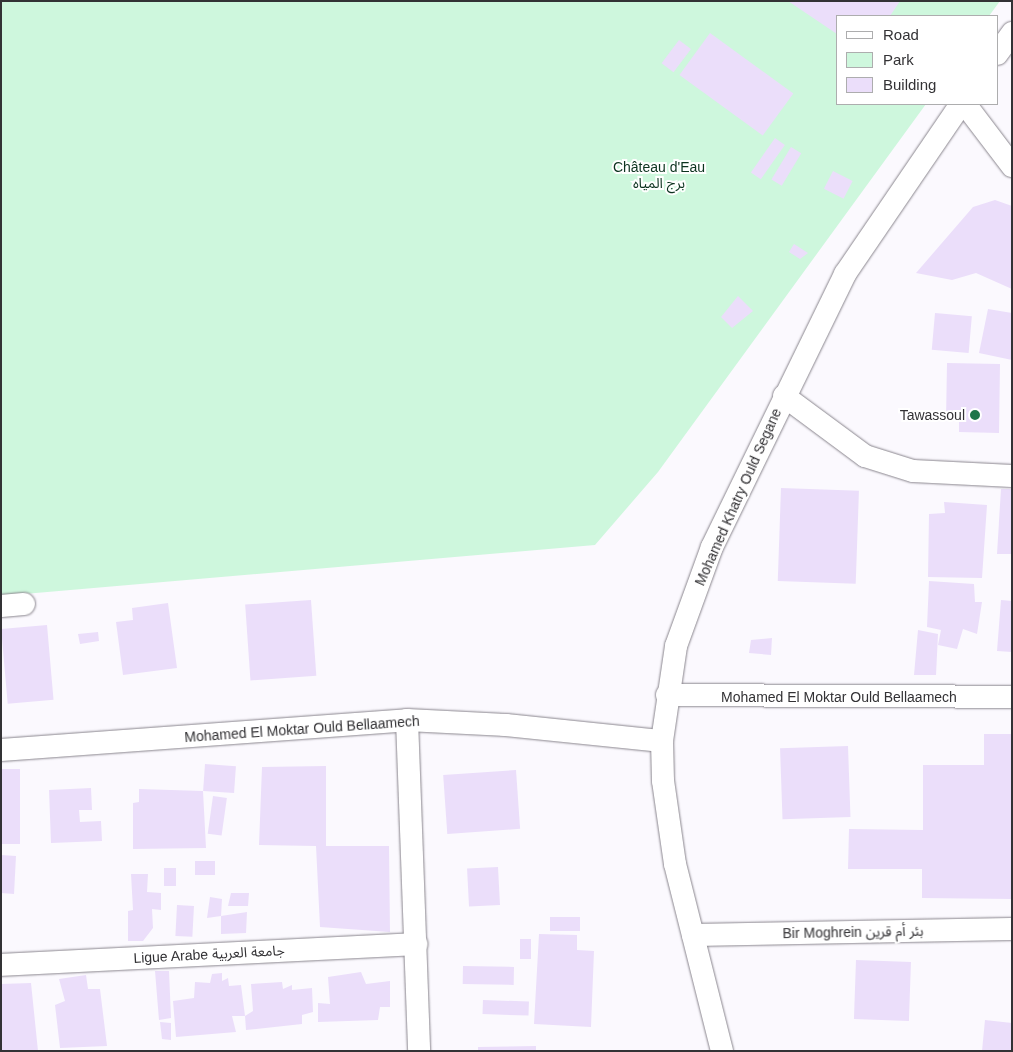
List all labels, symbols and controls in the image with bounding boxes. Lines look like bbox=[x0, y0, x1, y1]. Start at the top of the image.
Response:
legend bbox=[836, 15, 998, 105]
text: Road bbox=[883, 26, 919, 43]
text: Park bbox=[883, 51, 914, 68]
text: Building bbox=[883, 76, 936, 93]
park label: Château d'Eau برج المياه bbox=[613, 159, 705, 192]
street label: Mohamed Khatry Ould Segane bbox=[691, 406, 785, 588]
place label: Tawassoul bbox=[900, 407, 965, 423]
marker: Tawassoul bbox=[969, 409, 981, 421]
street label: Mohamed El Moktar Ould Bellaamech bbox=[721, 689, 957, 705]
street label: Mohamed El Moktar Ould Bellaamech bbox=[184, 712, 420, 746]
street label: Bir Moghrein بئر أم قرين bbox=[782, 922, 924, 942]
street label: Ligue Arabe جامعة العربية bbox=[133, 942, 285, 966]

